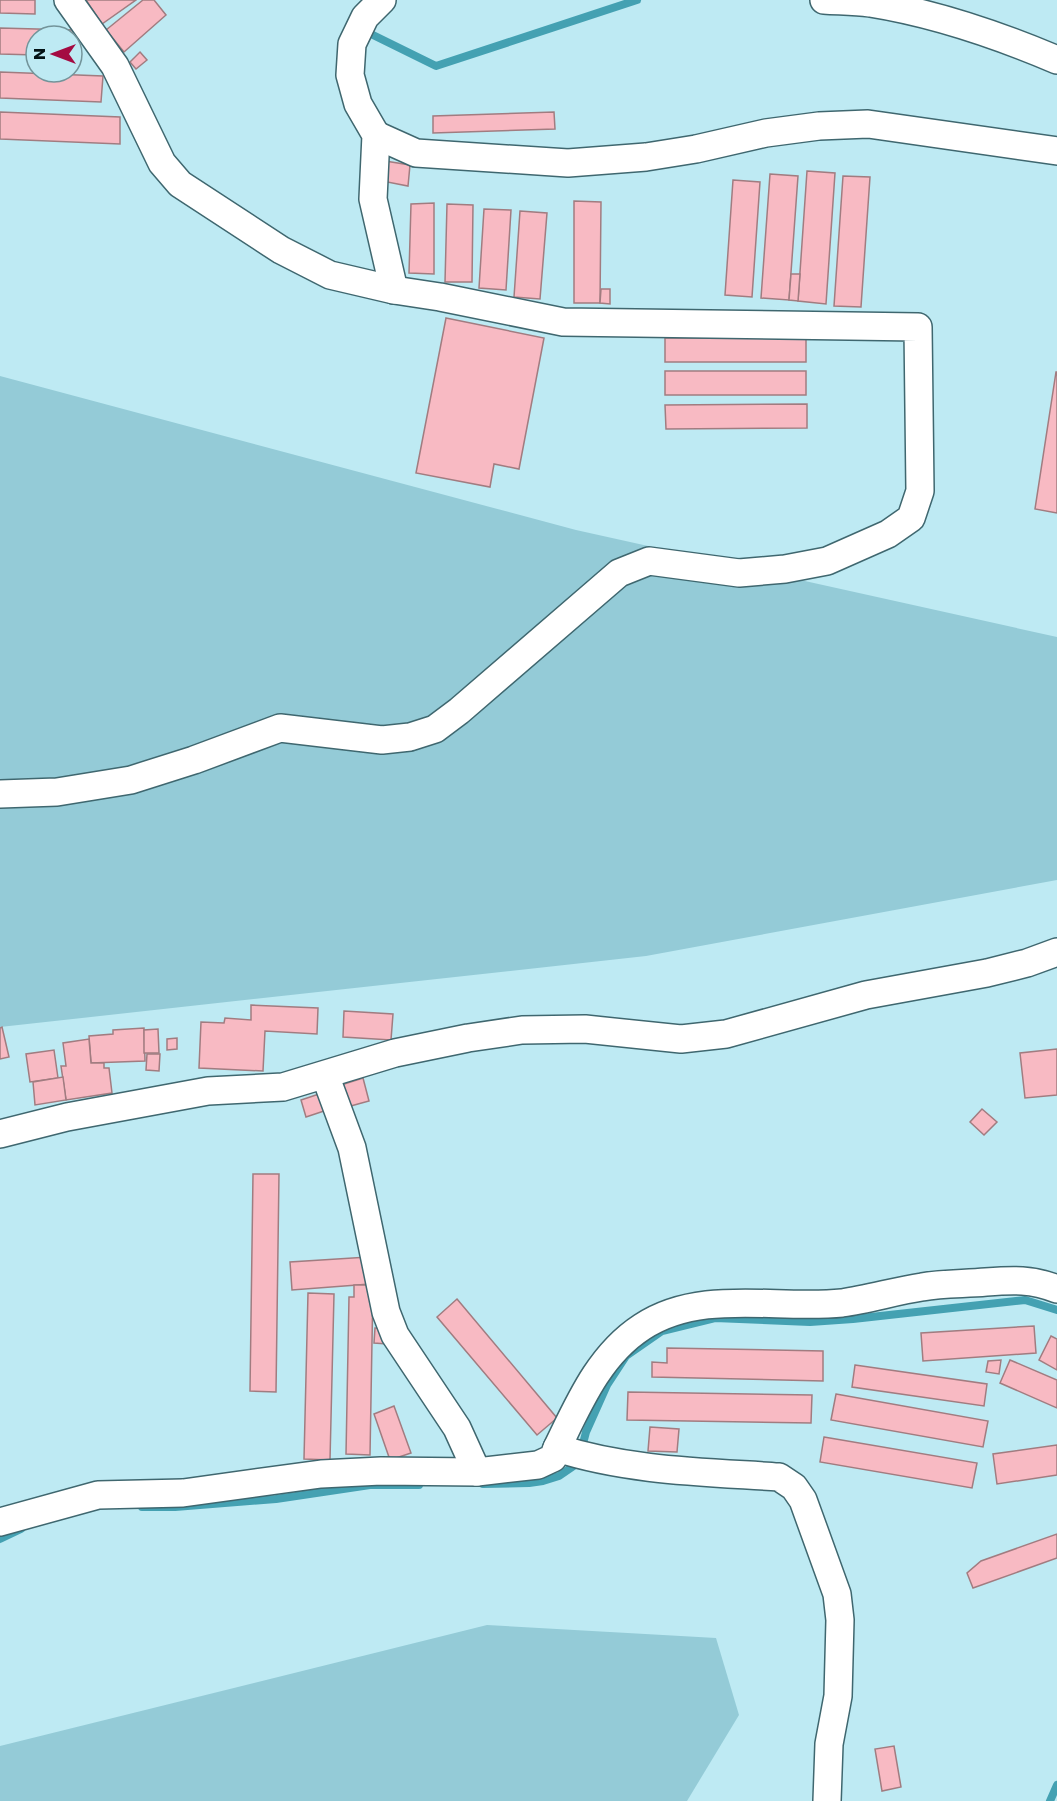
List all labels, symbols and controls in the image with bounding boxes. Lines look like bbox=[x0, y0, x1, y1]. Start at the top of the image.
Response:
north arrow bbox=[24, 24, 84, 84]
text: N bbox=[28, 48, 51, 60]

